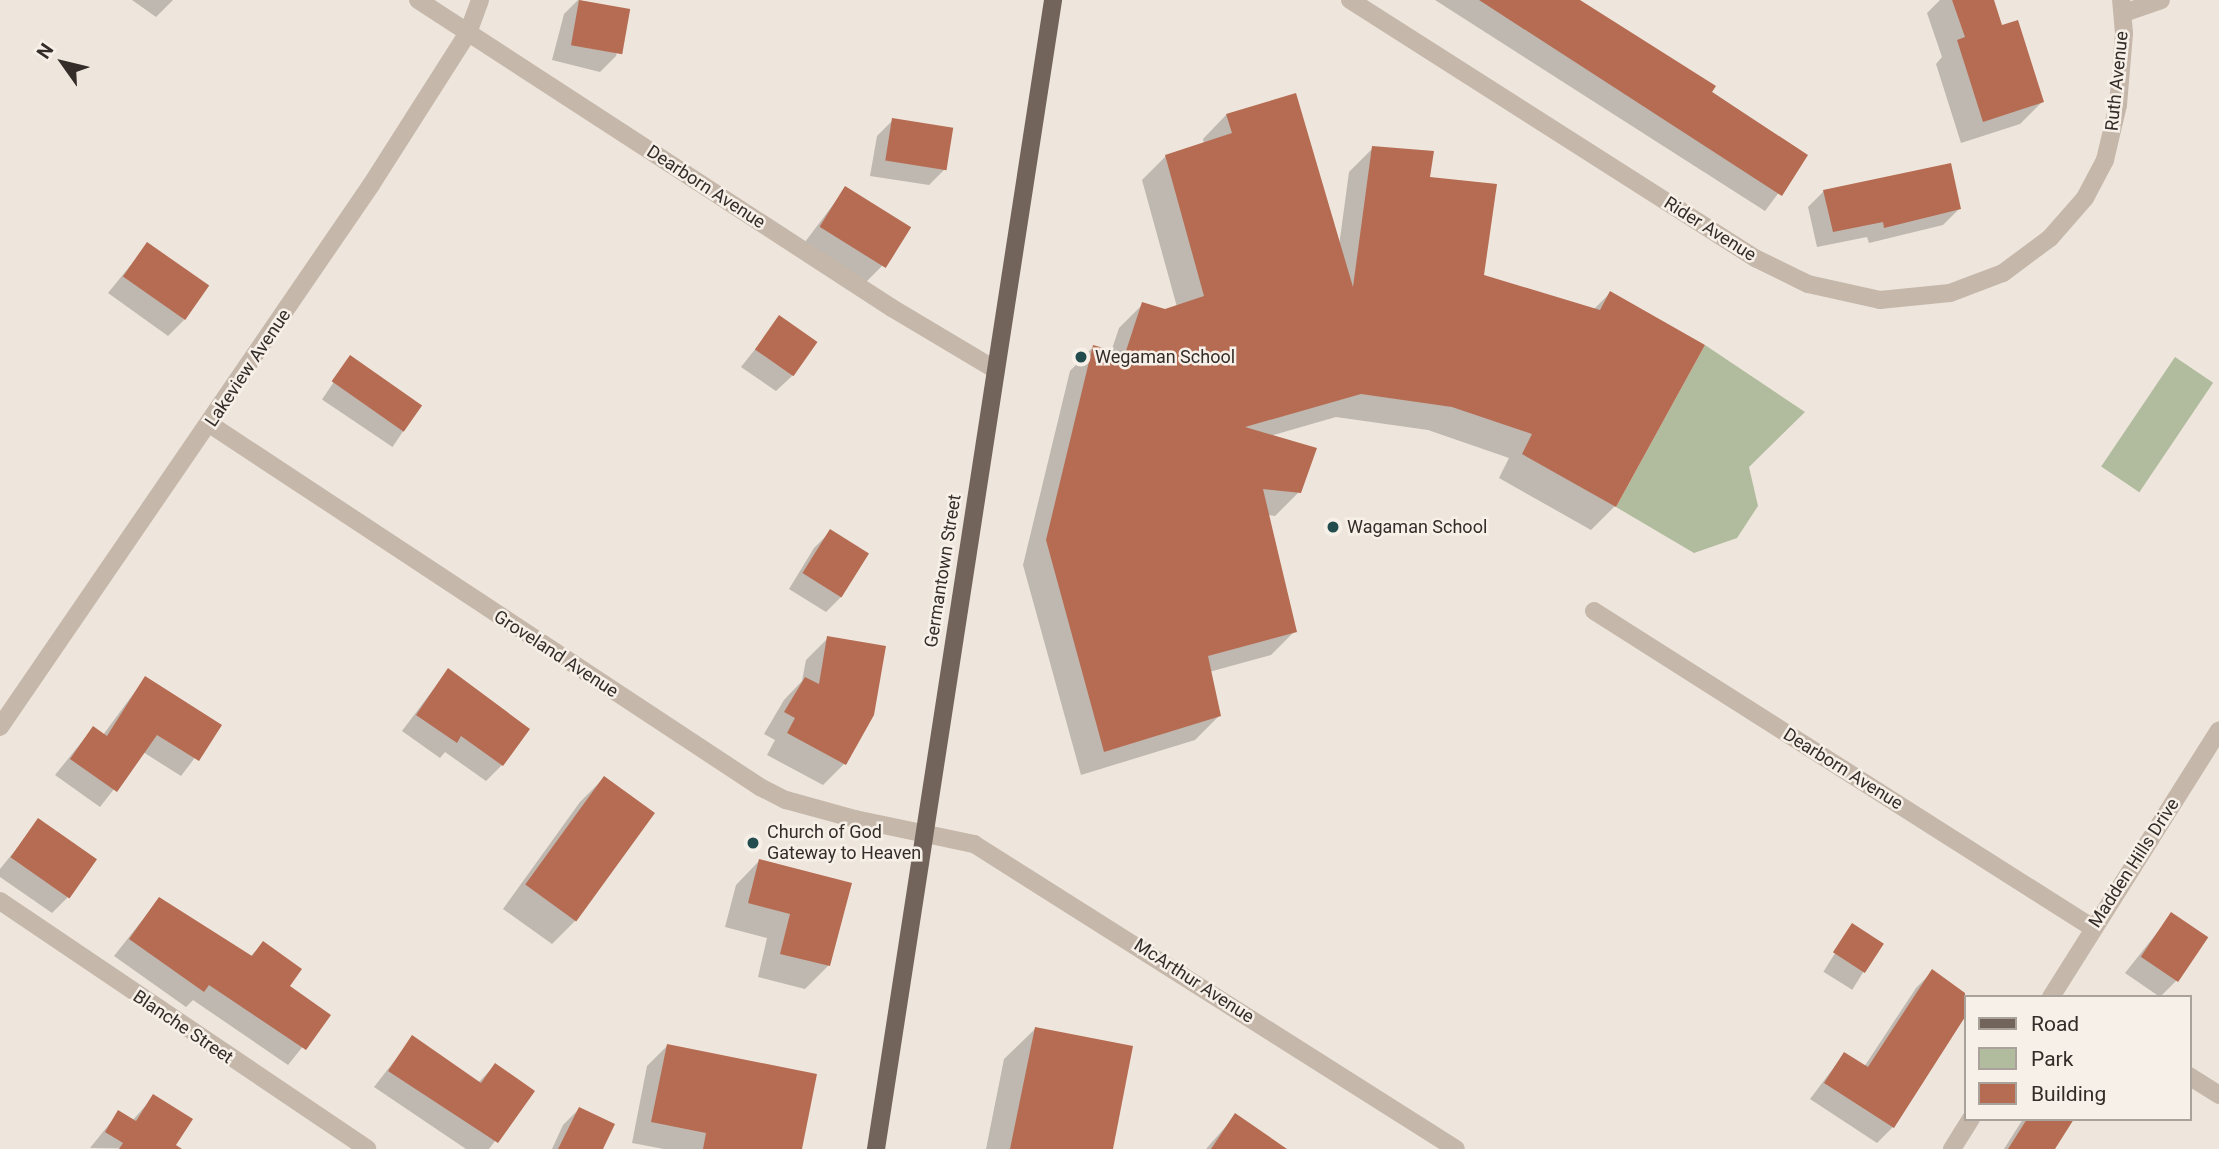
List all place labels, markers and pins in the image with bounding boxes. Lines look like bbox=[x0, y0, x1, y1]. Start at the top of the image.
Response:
place label: Wegaman School bbox=[1095, 346, 1235, 368]
marker: Wegaman School bbox=[1073, 349, 1089, 365]
place label: Wagaman School bbox=[1347, 516, 1487, 538]
marker: Wagaman School bbox=[1325, 519, 1341, 535]
place label: Church of God Gateway to Heaven bbox=[767, 822, 921, 864]
marker: Church of God Gateway to Heaven bbox=[745, 835, 761, 851]

